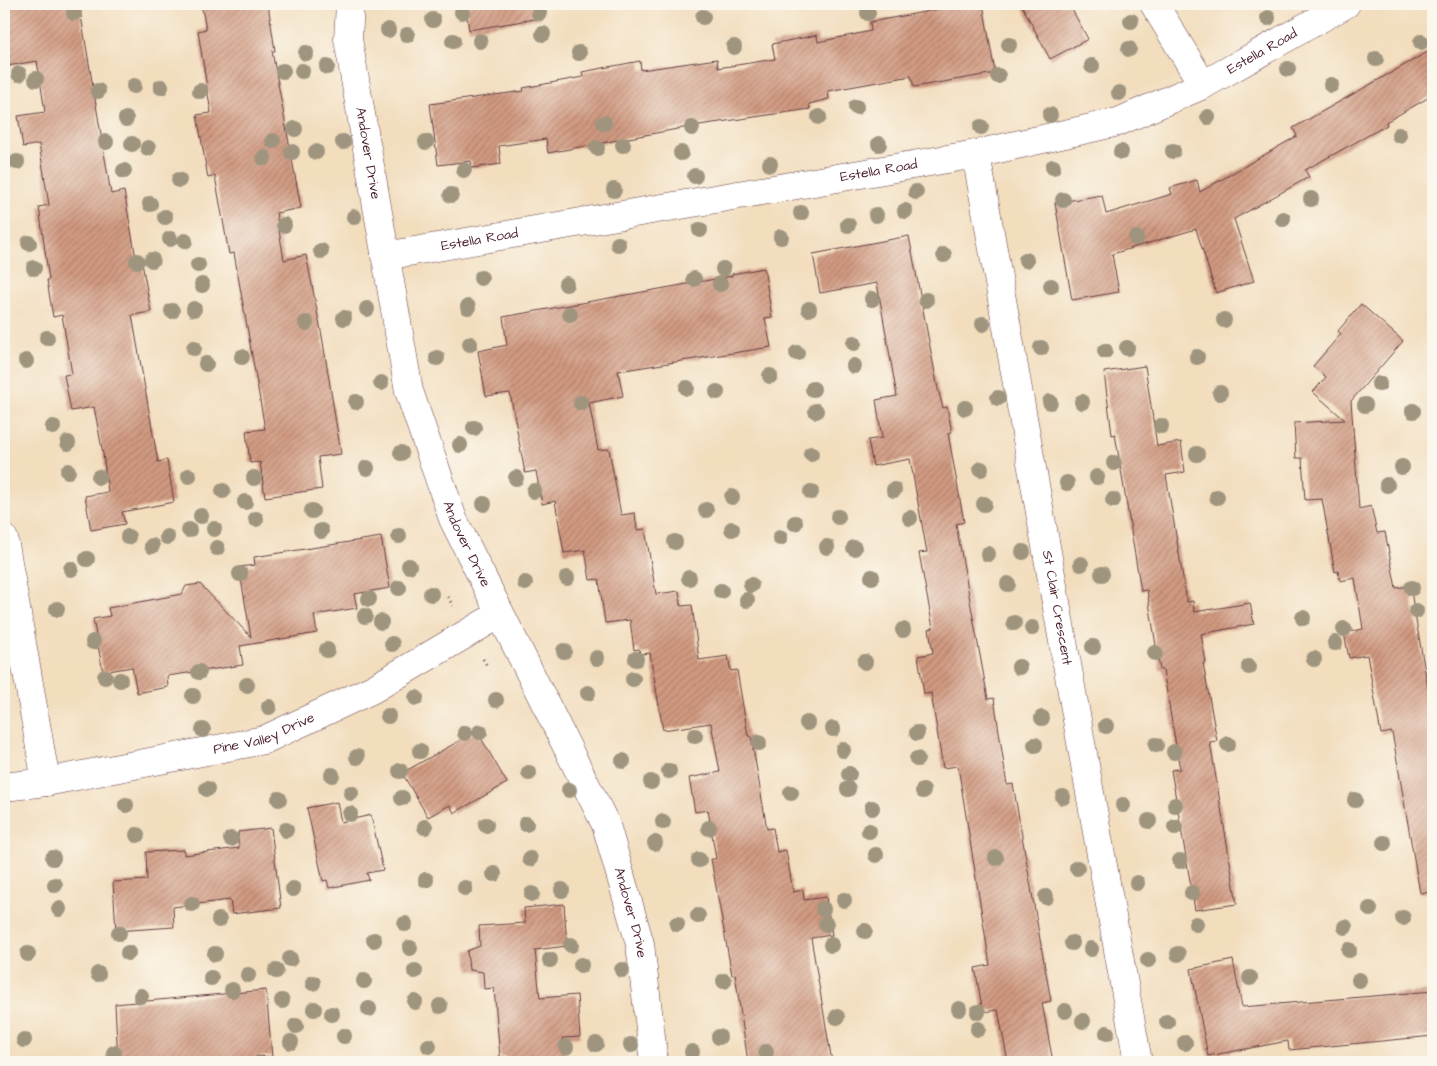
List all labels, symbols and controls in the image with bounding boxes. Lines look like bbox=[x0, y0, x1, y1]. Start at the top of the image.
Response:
street label: Estella Road bbox=[1223, 24, 1301, 79]
street label: Andover Drive bbox=[350, 106, 386, 201]
street label: Estella Road bbox=[839, 154, 919, 187]
street label: Estella Road bbox=[440, 223, 520, 256]
street label: Andover Drive bbox=[438, 499, 496, 591]
street label: St Clair Crescent bbox=[1037, 549, 1077, 667]
street label: Pine Valley Drive bbox=[212, 708, 318, 760]
street label: Andover Drive bbox=[609, 865, 652, 959]

